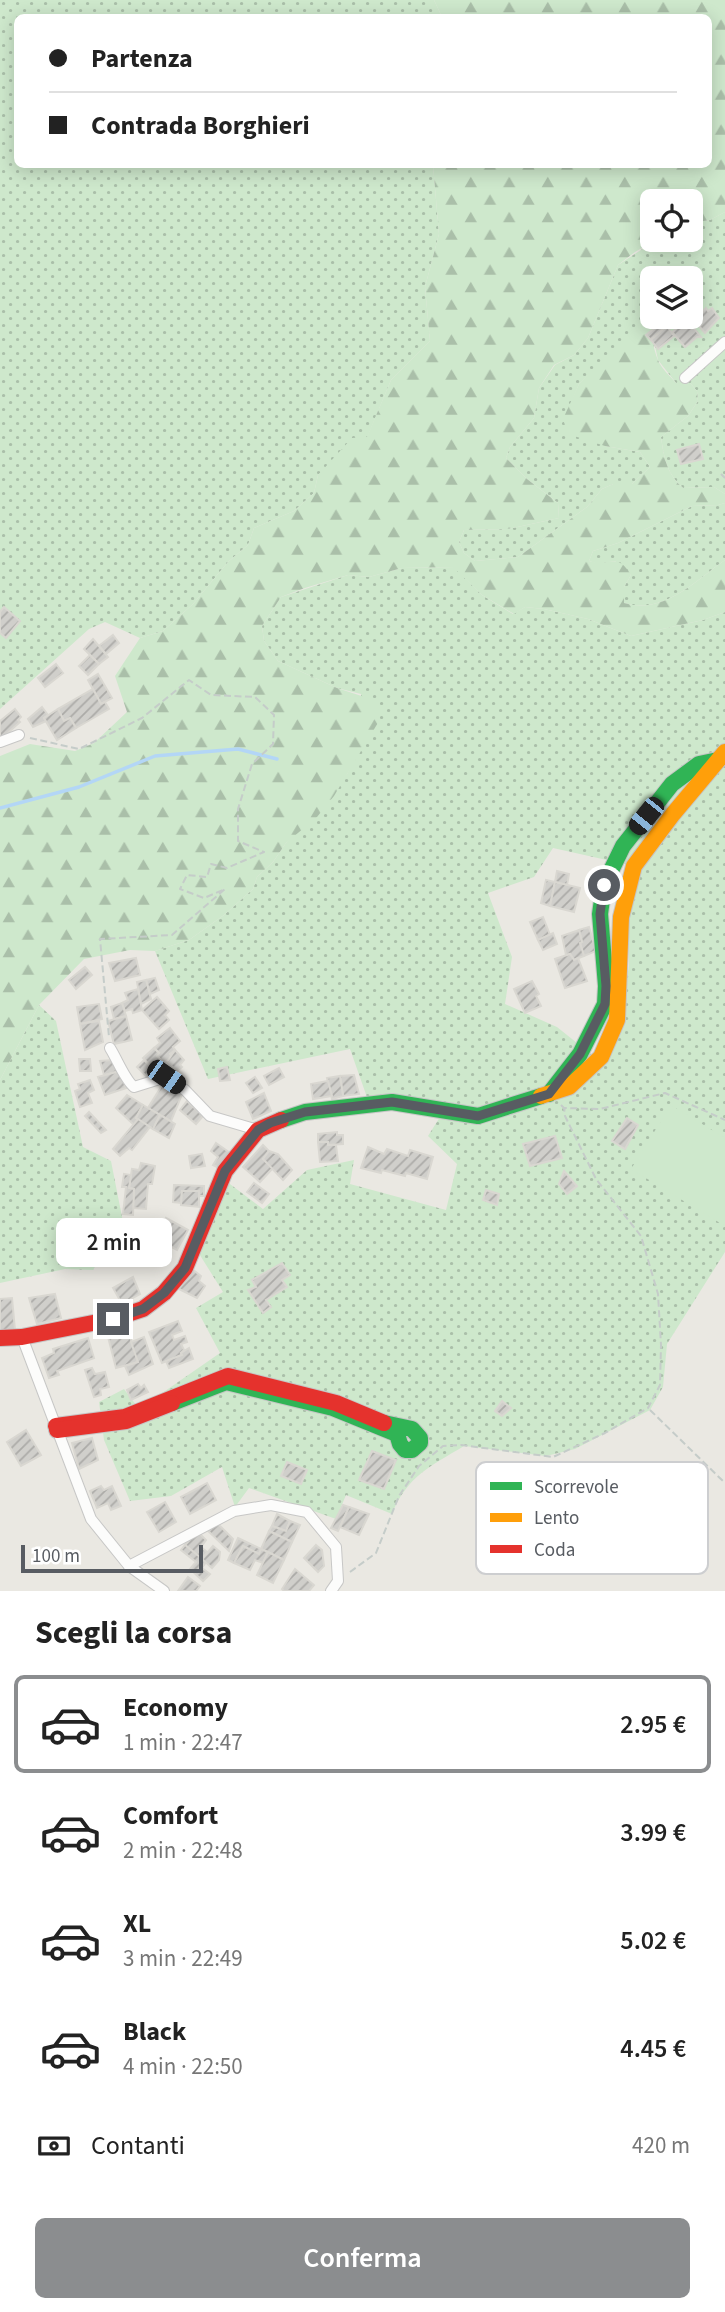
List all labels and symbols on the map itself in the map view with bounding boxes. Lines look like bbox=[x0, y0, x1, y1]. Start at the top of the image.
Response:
car bbox=[625, 793, 668, 839]
route start bbox=[588, 869, 620, 901]
car bbox=[143, 1056, 190, 1098]
callout: 2 min bbox=[55, 1218, 171, 1266]
route end bbox=[97, 1303, 129, 1335]
legend bbox=[476, 1462, 708, 1574]
text: Scorrevole bbox=[534, 1474, 619, 1501]
text: Lento bbox=[534, 1505, 579, 1532]
text: Coda bbox=[534, 1537, 575, 1564]
scale bar bbox=[21, 1542, 203, 1574]

